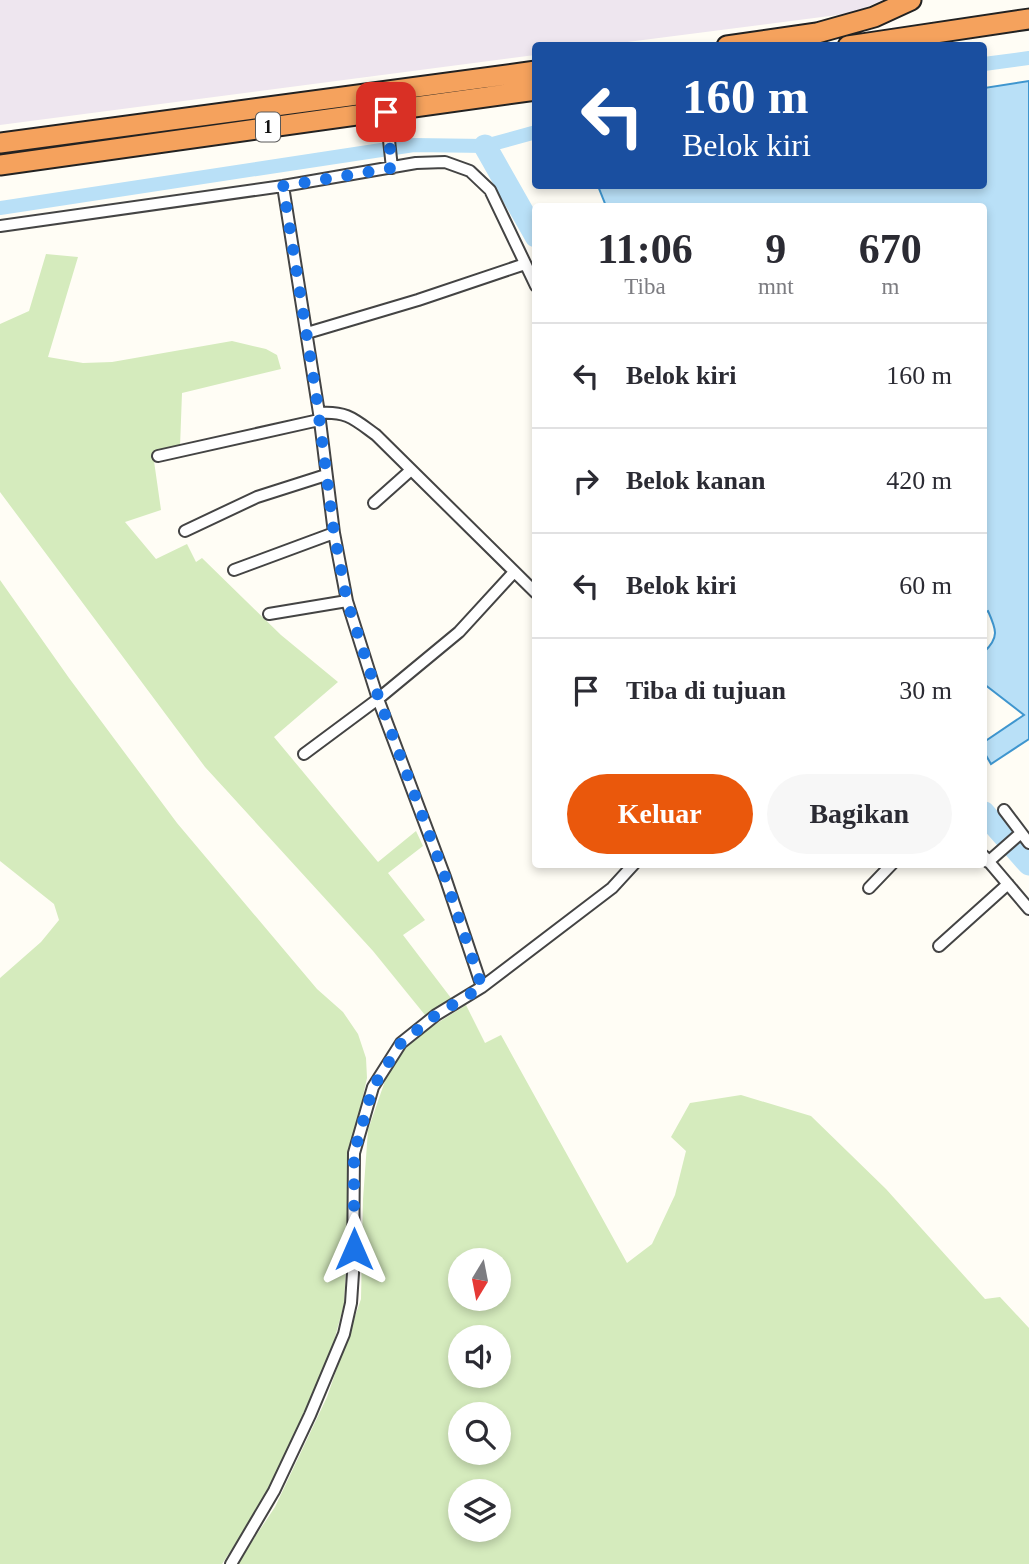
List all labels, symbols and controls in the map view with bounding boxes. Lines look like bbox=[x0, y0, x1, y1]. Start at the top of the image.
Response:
text: 160 m bbox=[682, 69, 809, 124]
icon: left bbox=[567, 70, 658, 161]
pin bbox=[356, 82, 416, 142]
icon: arrive bbox=[367, 93, 405, 131]
road number: 1 bbox=[256, 112, 280, 142]
text: Belok kiri bbox=[682, 127, 811, 163]
text: 11:06 bbox=[597, 226, 693, 272]
text: 9 bbox=[765, 226, 786, 272]
text: 670 bbox=[859, 226, 922, 272]
text: Tiba bbox=[624, 274, 666, 299]
text: mnt bbox=[758, 274, 794, 299]
text: m bbox=[881, 274, 899, 299]
icon: left bbox=[567, 357, 605, 395]
text: Belok kiri bbox=[626, 361, 737, 390]
text: 160 m bbox=[886, 361, 952, 390]
icon: right bbox=[567, 462, 605, 500]
text: Belok kanan bbox=[626, 466, 765, 495]
text: 420 m bbox=[886, 466, 952, 495]
icon: left bbox=[567, 567, 605, 605]
text: Belok kiri bbox=[626, 571, 737, 600]
text: 60 m bbox=[899, 571, 952, 600]
icon: arrive bbox=[567, 672, 605, 710]
text: Tiba di tujuan bbox=[626, 676, 786, 705]
text: 30 m bbox=[899, 676, 952, 705]
button: Keluar bbox=[567, 774, 753, 854]
button: Bagikan bbox=[767, 774, 952, 854]
position arrow bbox=[317, 1212, 391, 1286]
north arrow bbox=[448, 1248, 511, 1311]
map controls bbox=[448, 1248, 511, 1542]
button: sound bbox=[448, 1325, 511, 1388]
button: search bbox=[448, 1402, 511, 1465]
button: layers bbox=[448, 1479, 511, 1542]

